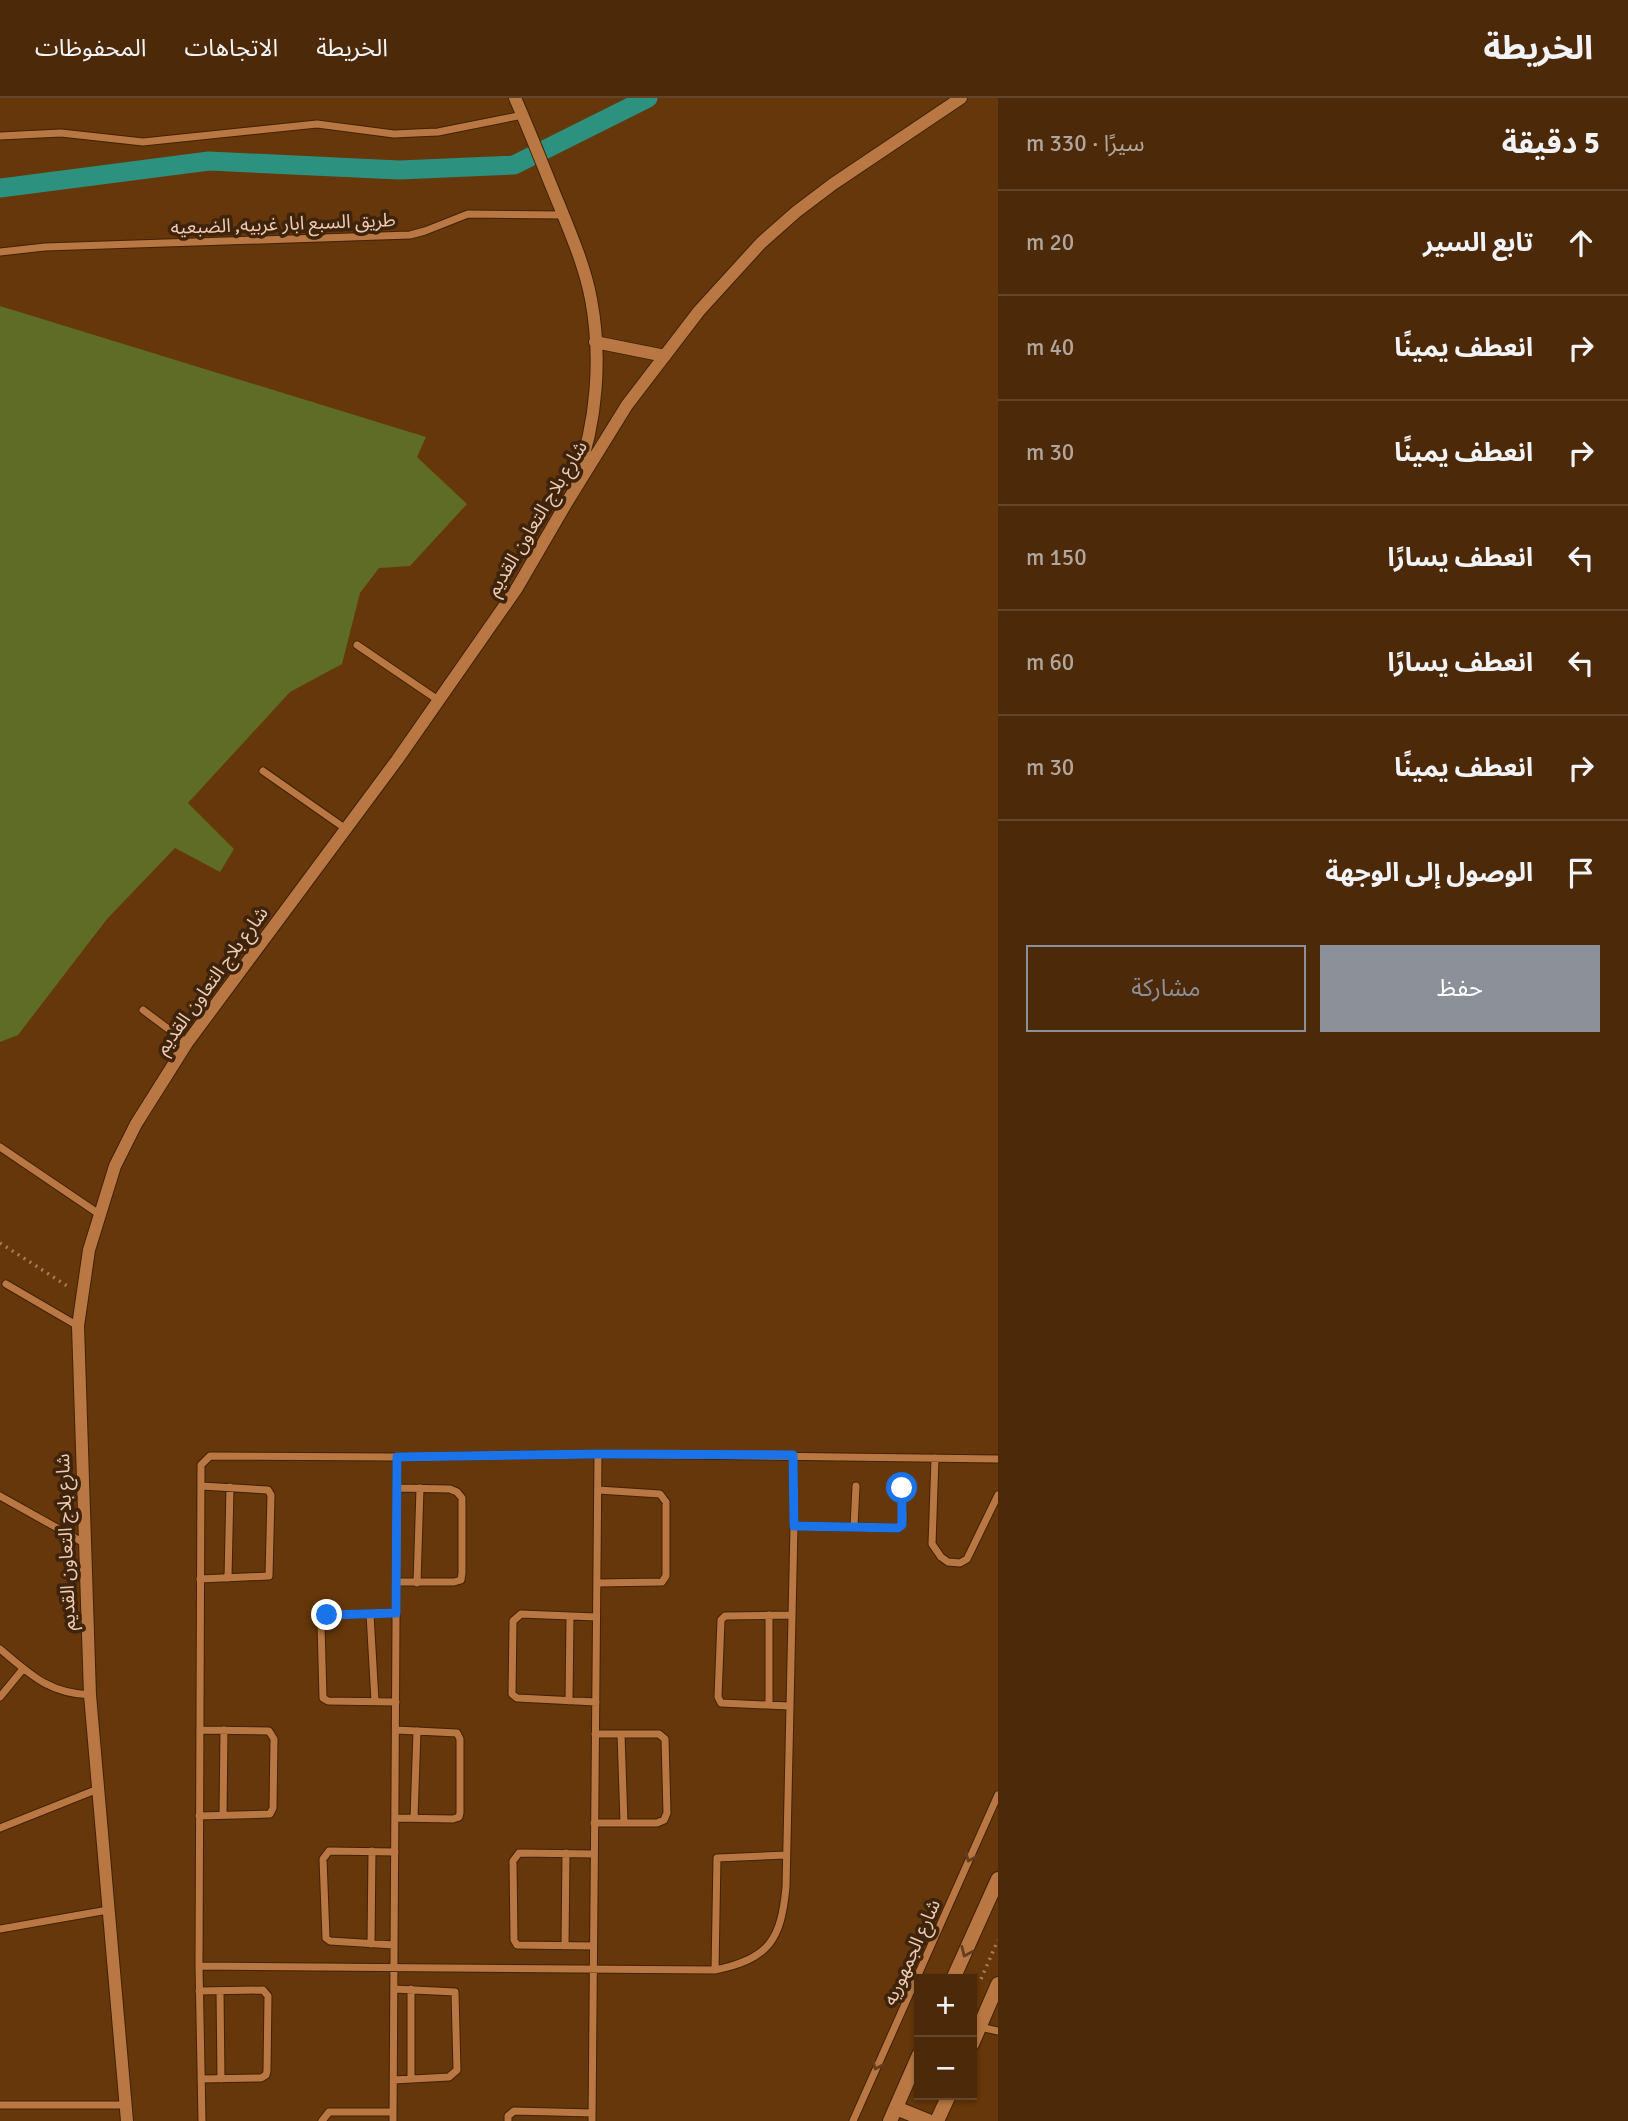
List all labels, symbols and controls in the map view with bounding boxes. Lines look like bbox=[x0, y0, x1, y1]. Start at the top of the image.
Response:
text: الخريطة bbox=[1483, 28, 1593, 69]
text: المحفوظات bbox=[35, 33, 146, 63]
text: الاتجاهات bbox=[184, 33, 278, 63]
text: الخريطة bbox=[316, 33, 388, 63]
text: 5 دقيقة bbox=[1502, 125, 1600, 162]
text: سيرًا · 330 m bbox=[1026, 129, 1144, 158]
street label: طريق السبع ابار غربيه, الضبعيه bbox=[170, 208, 396, 242]
icon: ahead bbox=[1562, 224, 1600, 262]
text: تابع السير bbox=[1423, 227, 1533, 259]
text: 20 m bbox=[1026, 228, 1074, 257]
icon: right bbox=[1562, 329, 1600, 367]
text: انعطف يمينًا bbox=[1394, 332, 1533, 364]
text: 40 m bbox=[1026, 333, 1074, 362]
icon: right bbox=[1562, 434, 1600, 472]
street label: شارع بلاج التعاون القديم bbox=[481, 436, 594, 602]
text: انعطف يمينًا bbox=[1394, 437, 1533, 469]
text: 30 m bbox=[1026, 438, 1074, 467]
icon: left bbox=[1562, 539, 1600, 577]
text: انعطف يسارًا bbox=[1388, 542, 1533, 574]
text: 150 m bbox=[1026, 543, 1087, 572]
icon: left bbox=[1562, 644, 1600, 682]
text: انعطف يسارًا bbox=[1388, 647, 1533, 679]
text: 60 m bbox=[1026, 648, 1074, 677]
icon: right bbox=[1562, 749, 1600, 787]
text: انعطف يمينًا bbox=[1394, 752, 1533, 784]
text: 30 m bbox=[1026, 753, 1074, 782]
icon: arrive bbox=[1562, 854, 1600, 892]
text: الوصول إلى الوجهة bbox=[1325, 857, 1533, 889]
street label: شارع بلاج التعاون القديم bbox=[150, 902, 275, 1060]
button: مشاركة bbox=[1026, 945, 1306, 1032]
button: حفظ bbox=[1320, 945, 1600, 1032]
street label: شارع بلاج التعاون القديم bbox=[51, 1453, 83, 1631]
route start bbox=[886, 1472, 917, 1503]
route end bbox=[311, 1599, 342, 1630]
one-way arrow bbox=[964, 1850, 978, 1863]
street label: شارع الجمهوريه bbox=[878, 1896, 947, 2010]
one-way arrow bbox=[960, 1944, 974, 1957]
map controls bbox=[914, 1974, 977, 2100]
button: + bbox=[914, 1974, 977, 2037]
button: − bbox=[914, 2037, 977, 2100]
one-way arrow bbox=[872, 2058, 886, 2070]

